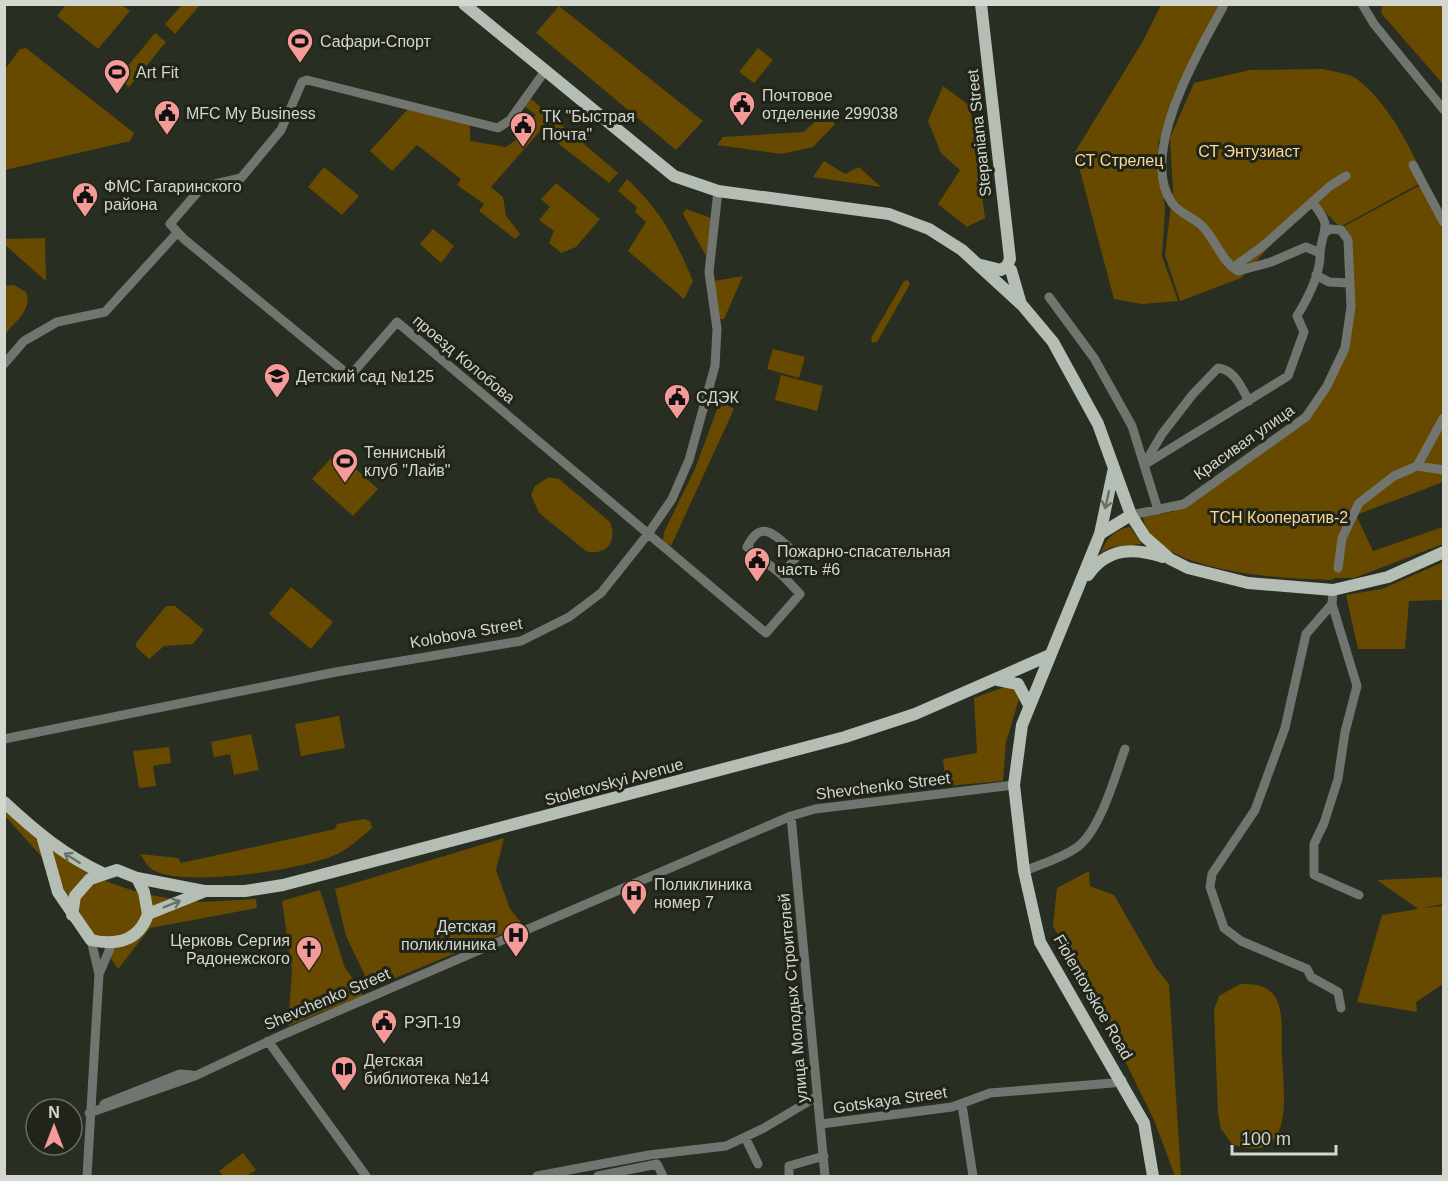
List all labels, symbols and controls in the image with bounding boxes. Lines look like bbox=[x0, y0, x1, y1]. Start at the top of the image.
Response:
sports icon: Сафари-Спорт bbox=[285, 26, 315, 64]
place label: Сафари-Спорт bbox=[320, 33, 432, 50]
sports icon: Art Fit bbox=[102, 57, 132, 95]
place label: Art Fit bbox=[136, 64, 179, 81]
street label: Stepaniana Street bbox=[964, 68, 994, 198]
place label: Почтовое отделение 299038 bbox=[762, 87, 898, 122]
public building icon: Почтовое отделение 299038 bbox=[727, 89, 757, 127]
public building icon: MFC My Business bbox=[152, 98, 182, 136]
place label: MFC My Business bbox=[186, 105, 316, 122]
place label: ТК "Быстрая Почта" bbox=[542, 108, 635, 143]
public building icon: ТК "Быстрая Почта" bbox=[508, 110, 538, 148]
park label: СТ Энтузиаст bbox=[1198, 143, 1300, 160]
park label: СТ Стрелец bbox=[1075, 152, 1163, 169]
place label: ФМС Гагаринского района bbox=[104, 178, 242, 213]
public building icon: ФМС Гагаринского района bbox=[70, 180, 100, 218]
street label: проезд Колобова bbox=[410, 312, 518, 406]
school or university icon: Детский сад №125 bbox=[262, 361, 292, 399]
place label: Детский сад №125 bbox=[296, 368, 434, 385]
public building icon: СДЭК bbox=[662, 382, 692, 420]
place label: СДЭК bbox=[696, 389, 740, 406]
street label: Красивая улица bbox=[1191, 401, 1297, 483]
place label: Теннисный клуб "Лайв" bbox=[364, 444, 451, 479]
sports icon: Теннисный клуб "Лайв" bbox=[330, 446, 360, 484]
one-way arrow bbox=[1101, 491, 1113, 510]
park label: ТСН Кооператив-2 bbox=[1210, 509, 1348, 526]
place label: Пожарно-спасательная часть #6 bbox=[777, 543, 950, 578]
public building icon: Пожарно-спасательная часть #6 bbox=[742, 545, 772, 583]
street label: Kolobova Street bbox=[408, 615, 524, 651]
street label: Stoletovskyi Avenue bbox=[543, 755, 685, 809]
street label: Shevchenko Street bbox=[815, 769, 952, 803]
one-way arrow bbox=[64, 851, 81, 863]
place label: Поликлиника номер 7 bbox=[654, 876, 752, 911]
hospital icon: Поликлиника номер 7 bbox=[619, 878, 649, 916]
street label: улица Молодых Строителей bbox=[775, 893, 811, 1103]
one-way arrow bbox=[162, 898, 181, 909]
place label: Детская поликлиника bbox=[401, 918, 496, 953]
hospital icon: Детская поликлиника bbox=[501, 920, 531, 958]
place label: Церковь Сергия Радонежского bbox=[170, 932, 290, 967]
street label: Fiolentovskoe Road bbox=[1050, 932, 1136, 1062]
church icon: Церковь Сергия Радонежского bbox=[294, 934, 324, 972]
street label: Shevchenko Street bbox=[261, 965, 393, 1033]
public building icon: РЭП-19 bbox=[369, 1007, 399, 1045]
place label: РЭП-19 bbox=[404, 1014, 461, 1031]
place label: Детская библиотека №14 bbox=[364, 1052, 489, 1087]
library icon: Детская библиотека №14 bbox=[329, 1054, 359, 1092]
street label: Gotskaya Street bbox=[832, 1084, 949, 1116]
north arrow bbox=[24, 1097, 84, 1157]
text: N bbox=[48, 1104, 60, 1121]
scale bar bbox=[1232, 1118, 1336, 1156]
text: 100 m bbox=[1241, 1129, 1291, 1149]

